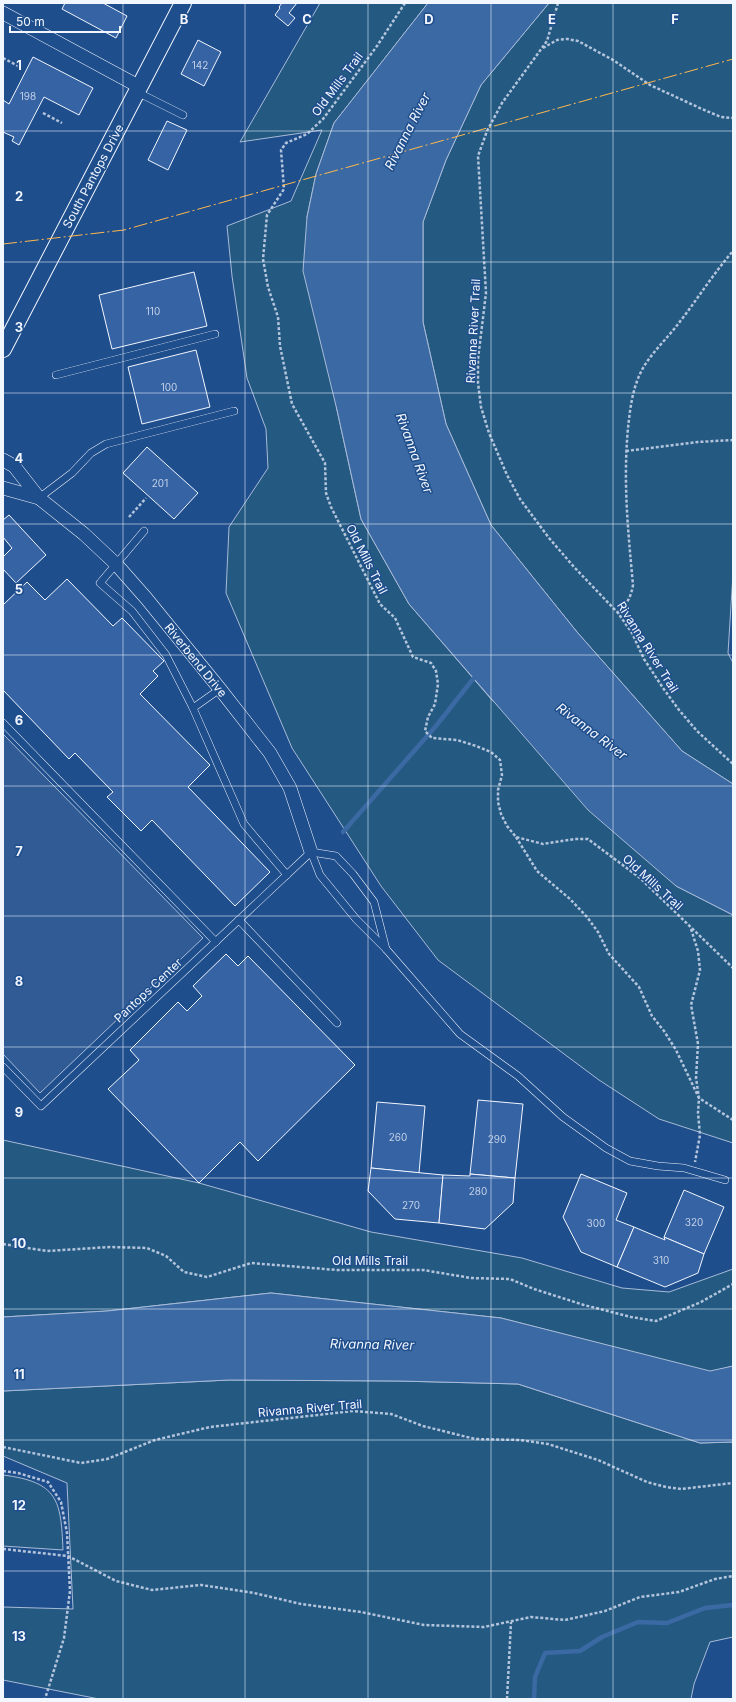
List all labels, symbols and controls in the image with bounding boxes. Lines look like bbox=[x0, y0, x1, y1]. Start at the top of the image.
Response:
scale bar bbox=[10, 8, 120, 34]
text: B bbox=[180, 11, 189, 27]
text: C bbox=[302, 11, 312, 27]
text: D bbox=[424, 11, 434, 27]
text: E bbox=[548, 11, 556, 27]
text: F bbox=[671, 11, 679, 27]
text: 50 m bbox=[16, 14, 45, 29]
street label: Old Mills Trail bbox=[308, 49, 366, 119]
text: 1 bbox=[16, 57, 22, 73]
house number: 142 bbox=[192, 59, 208, 71]
water label: Rivanna River bbox=[381, 89, 434, 172]
house number: 198 bbox=[20, 90, 36, 102]
street label: South Pantops Drive bbox=[59, 121, 127, 231]
text: 2 bbox=[15, 188, 23, 204]
street label: Rivanna River Trail bbox=[463, 278, 483, 384]
house number: 110 bbox=[146, 305, 160, 317]
text: 3 bbox=[15, 319, 23, 335]
house number: 100 bbox=[161, 381, 177, 393]
water label: Rivanna River bbox=[393, 411, 437, 496]
text: 4 bbox=[15, 450, 24, 466]
house number: 201 bbox=[152, 477, 168, 489]
street label: Old Mills Trail bbox=[343, 522, 391, 596]
text: 5 bbox=[15, 581, 23, 597]
street label: Rivanna River Trail bbox=[614, 599, 682, 695]
street label: Riverbend Drive bbox=[162, 620, 230, 700]
water label: Rivanna River bbox=[553, 699, 631, 763]
text: 6 bbox=[15, 712, 23, 728]
text: 7 bbox=[15, 843, 23, 859]
street label: Old Mills Trail bbox=[620, 851, 686, 913]
street label: Pantops Center bbox=[111, 954, 186, 1025]
text: 8 bbox=[15, 973, 23, 989]
text: 9 bbox=[15, 1104, 23, 1120]
house number: 260 bbox=[389, 1131, 407, 1143]
house number: 290 bbox=[488, 1133, 506, 1145]
house number: 280 bbox=[469, 1185, 487, 1197]
house number: 270 bbox=[402, 1199, 420, 1211]
house number: 320 bbox=[685, 1216, 703, 1228]
house number: 300 bbox=[587, 1217, 605, 1229]
text: 10 bbox=[12, 1235, 26, 1251]
street label: Old Mills Trail bbox=[332, 1253, 408, 1268]
house number: 310 bbox=[653, 1254, 669, 1266]
water label: Rivanna River bbox=[330, 1335, 415, 1353]
text: 11 bbox=[13, 1366, 25, 1382]
street label: Rivanna River Trail bbox=[257, 1396, 363, 1420]
text: 12 bbox=[12, 1497, 26, 1513]
text: 13 bbox=[12, 1628, 26, 1644]

